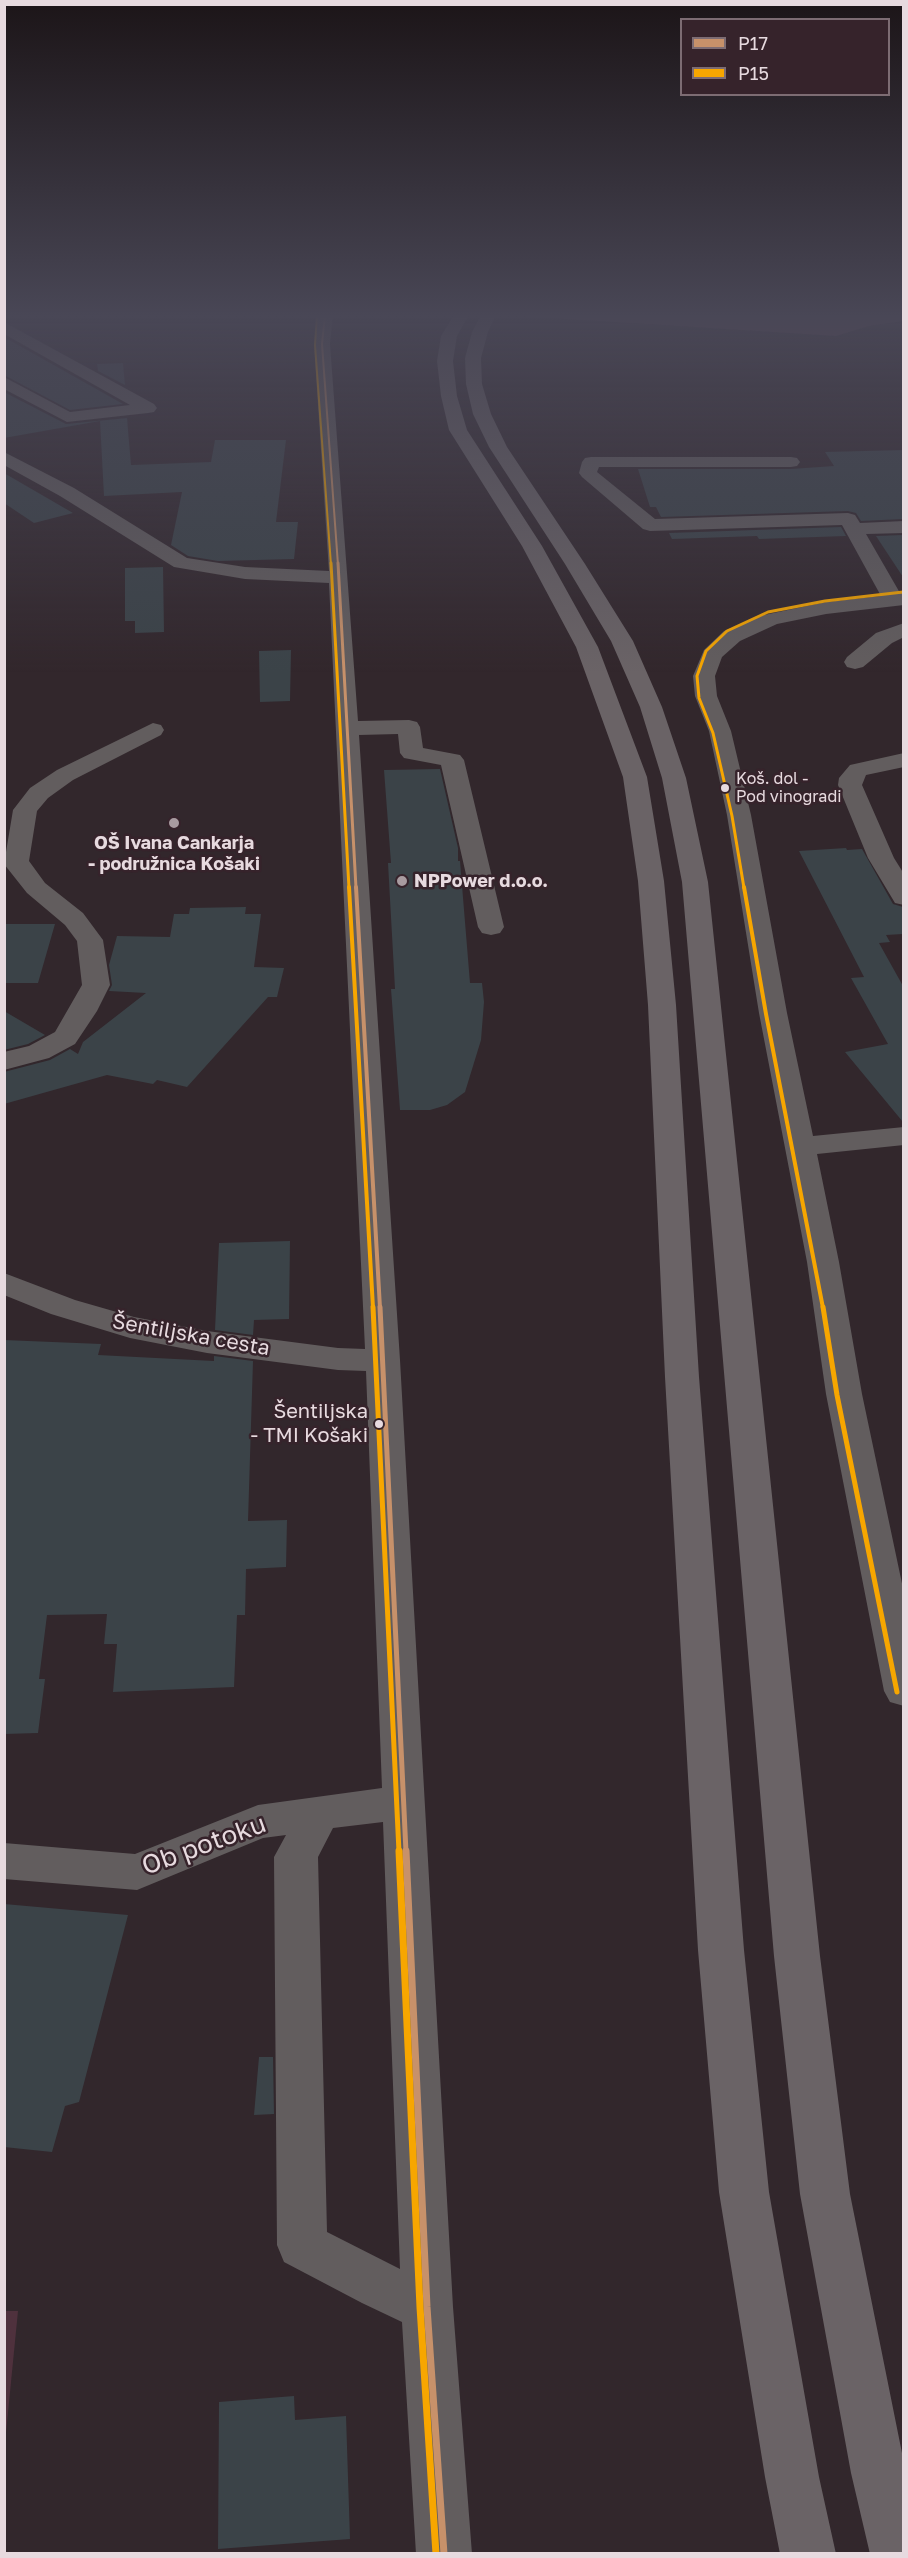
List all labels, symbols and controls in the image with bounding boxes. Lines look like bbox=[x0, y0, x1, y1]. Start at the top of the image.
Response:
legend bbox=[680, 18, 890, 96]
text: P17 bbox=[738, 32, 768, 54]
text: P15 bbox=[738, 62, 769, 84]
place label: Koš. dol - Pod vinogradi bbox=[736, 769, 842, 807]
marker: Koš. dol - Pod vinogradi bbox=[719, 782, 731, 794]
marker: OŠ Ivana Cankarja - podružnica Košaki bbox=[167, 816, 181, 830]
place label: OŠ Ivana Cankarja - podružnica Košaki bbox=[88, 832, 260, 874]
place label: NPPower d.o.o. bbox=[414, 870, 548, 892]
marker: NPPower d.o.o. bbox=[395, 874, 409, 888]
street label: Šentiljska cesta bbox=[110, 1309, 272, 1361]
place label: Šentiljska - TMI Košaki bbox=[251, 1400, 368, 1447]
marker: Šentiljska - TMI Košaki bbox=[373, 1418, 385, 1430]
street label: Ob potoku bbox=[138, 1808, 270, 1882]

